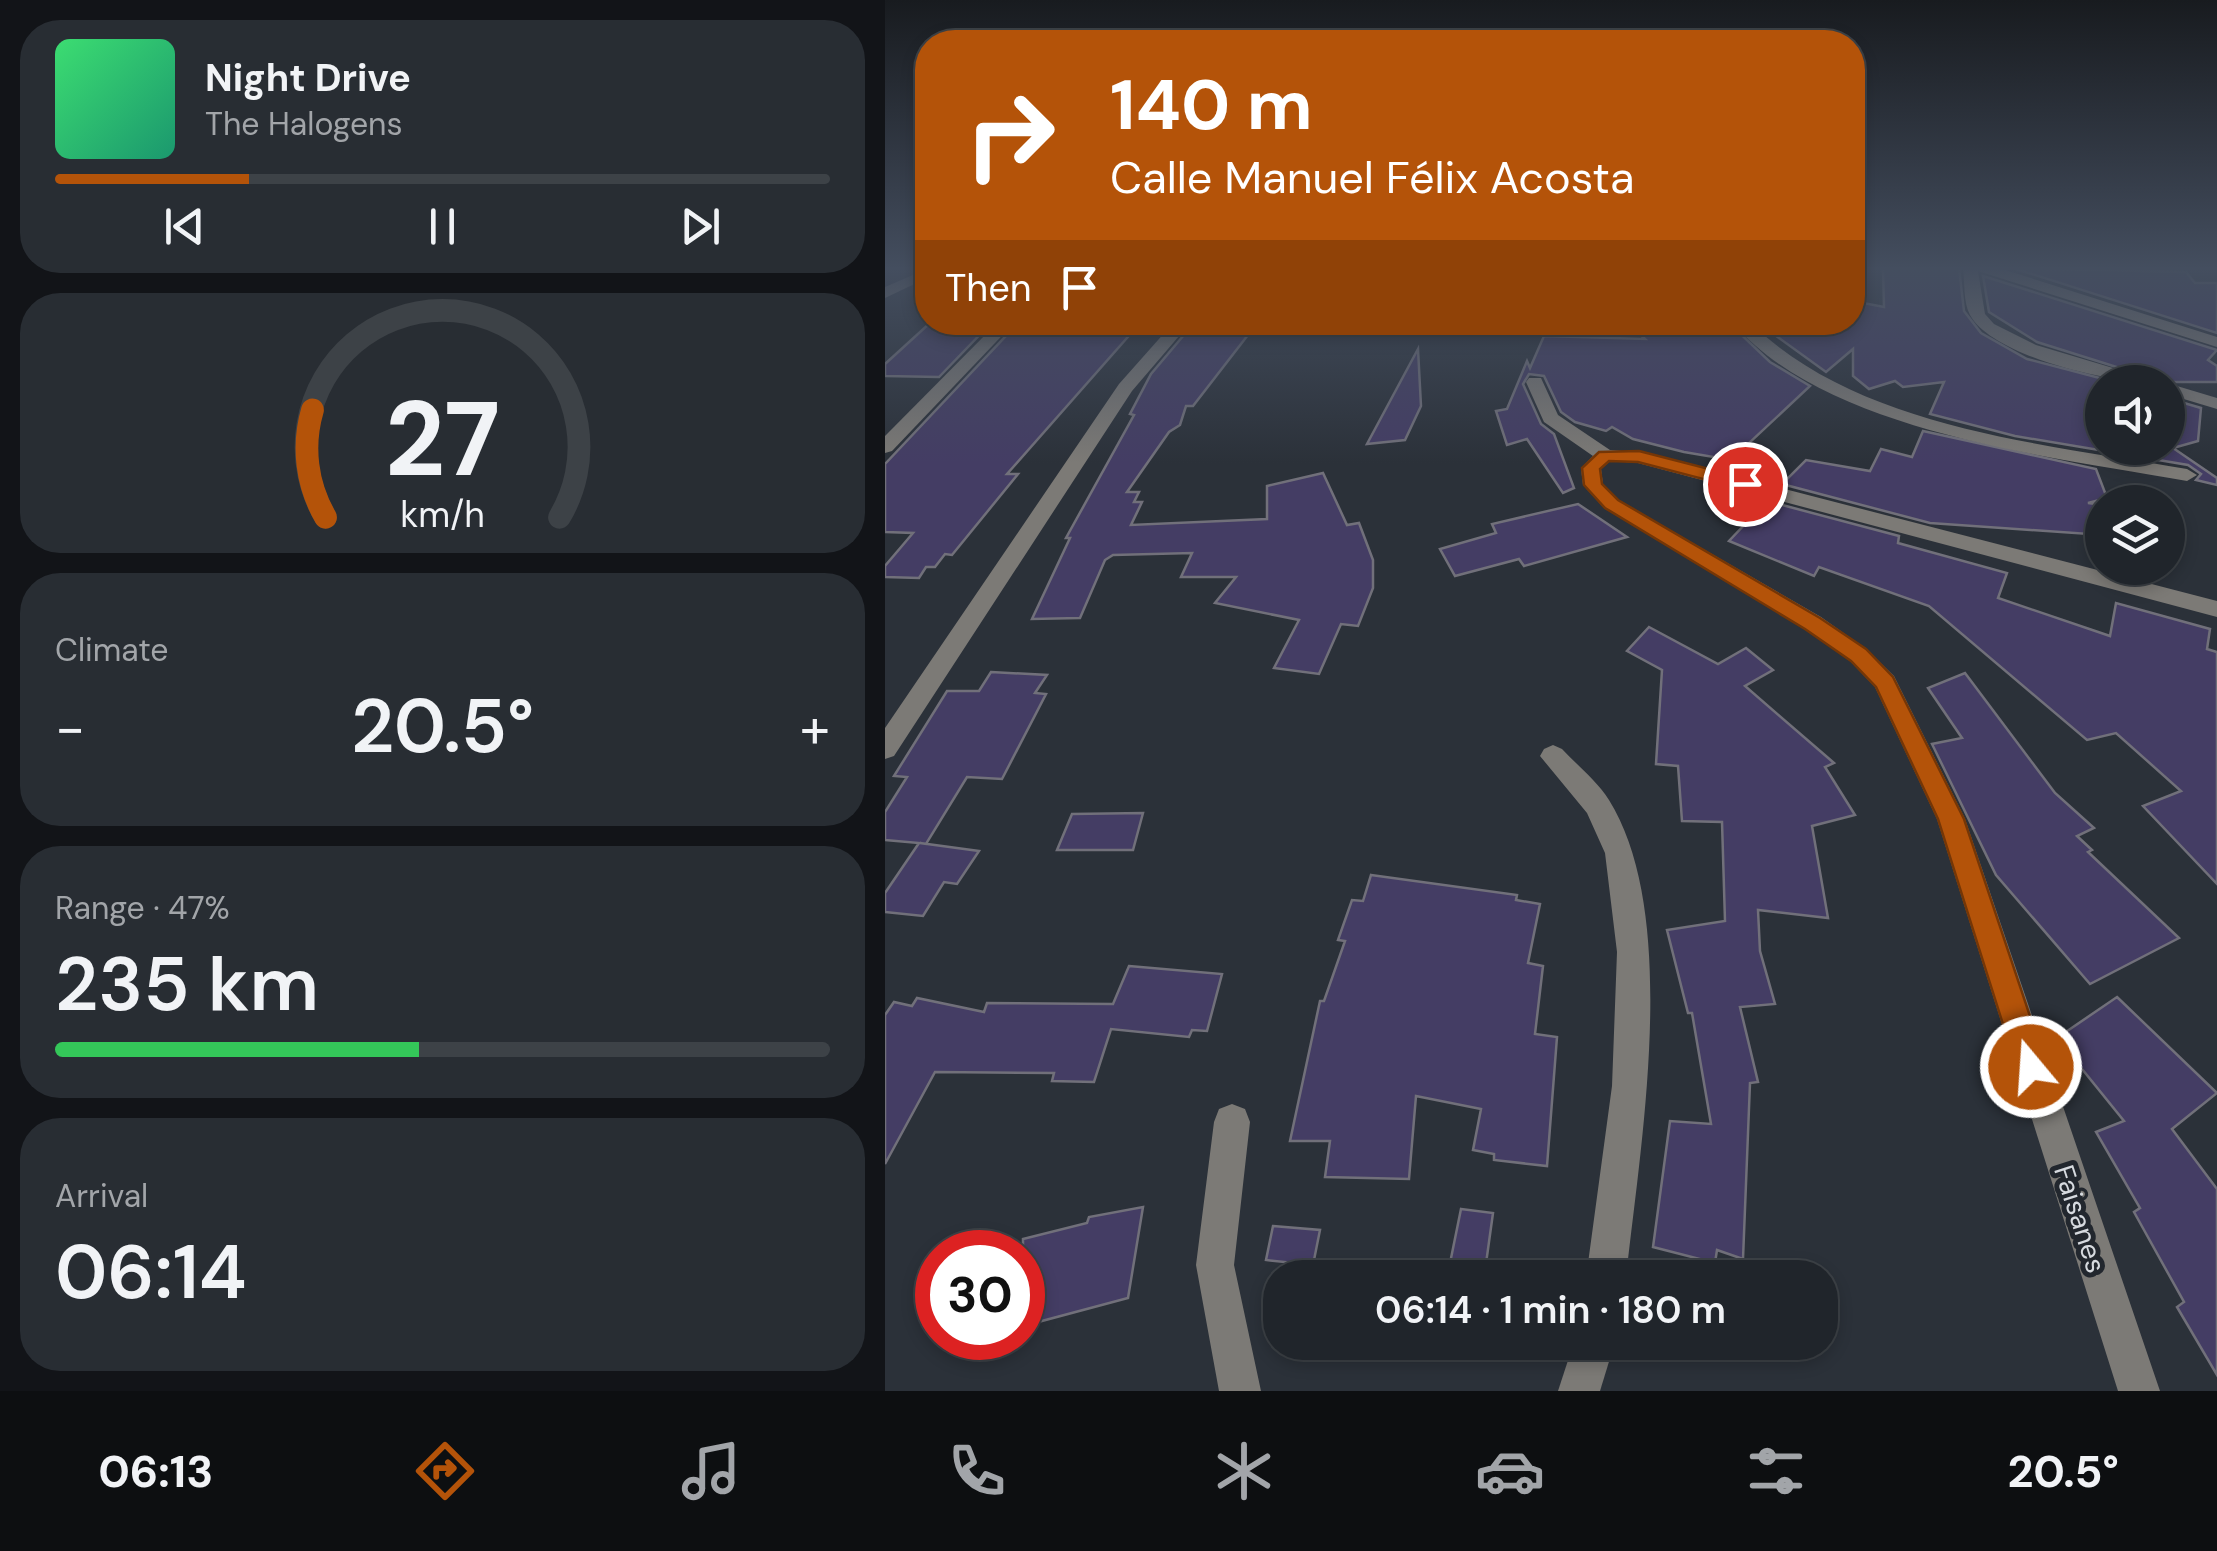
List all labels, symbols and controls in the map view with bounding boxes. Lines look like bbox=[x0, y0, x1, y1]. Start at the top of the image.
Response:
text: Night Drive bbox=[205, 53, 411, 103]
text: 140 m bbox=[1110, 60, 1313, 151]
icon: right bbox=[945, 70, 1075, 200]
text: The Halogens bbox=[205, 103, 403, 145]
text: Calle Manuel Félix Acosta bbox=[1110, 148, 1634, 207]
icon: previous bbox=[157, 199, 212, 254]
icon: pause bbox=[415, 199, 470, 254]
icon: next bbox=[673, 199, 728, 254]
icon: arrive bbox=[1052, 260, 1107, 315]
text: Then bbox=[945, 263, 1032, 313]
map controls bbox=[2085, 365, 2185, 585]
button: sound bbox=[2085, 365, 2185, 465]
text: 27 bbox=[385, 372, 500, 507]
pin bbox=[1703, 442, 1788, 527]
icon: arrive bbox=[1718, 457, 1773, 512]
button: layers bbox=[2085, 485, 2185, 585]
text: km/h bbox=[400, 492, 485, 538]
text: Climate bbox=[55, 629, 169, 671]
text: 20.5° bbox=[351, 678, 534, 775]
text: − bbox=[55, 692, 85, 764]
text: + bbox=[800, 692, 830, 764]
text: Range · 47% bbox=[55, 887, 230, 929]
text: 235 km bbox=[55, 936, 319, 1033]
position arrow bbox=[1979, 1015, 2083, 1119]
street label: Faisanes bbox=[2045, 1160, 2115, 1278]
text: Arrival bbox=[55, 1175, 148, 1217]
text: 06:14 bbox=[55, 1224, 247, 1321]
speed limit sign: 30 bbox=[915, 1230, 1045, 1360]
text: 06:14 · 1 min · 180 m bbox=[1375, 1285, 1726, 1335]
icon: directions bbox=[410, 1436, 480, 1506]
icon: music bbox=[676, 1436, 746, 1506]
icon: phone bbox=[942, 1436, 1012, 1506]
icon: climate bbox=[1209, 1436, 1279, 1506]
icon: car bbox=[1475, 1436, 1545, 1506]
icon: filters bbox=[1741, 1436, 1811, 1506]
text: 06:13 bbox=[98, 1442, 213, 1501]
text: 20.5° bbox=[2008, 1442, 2119, 1501]

